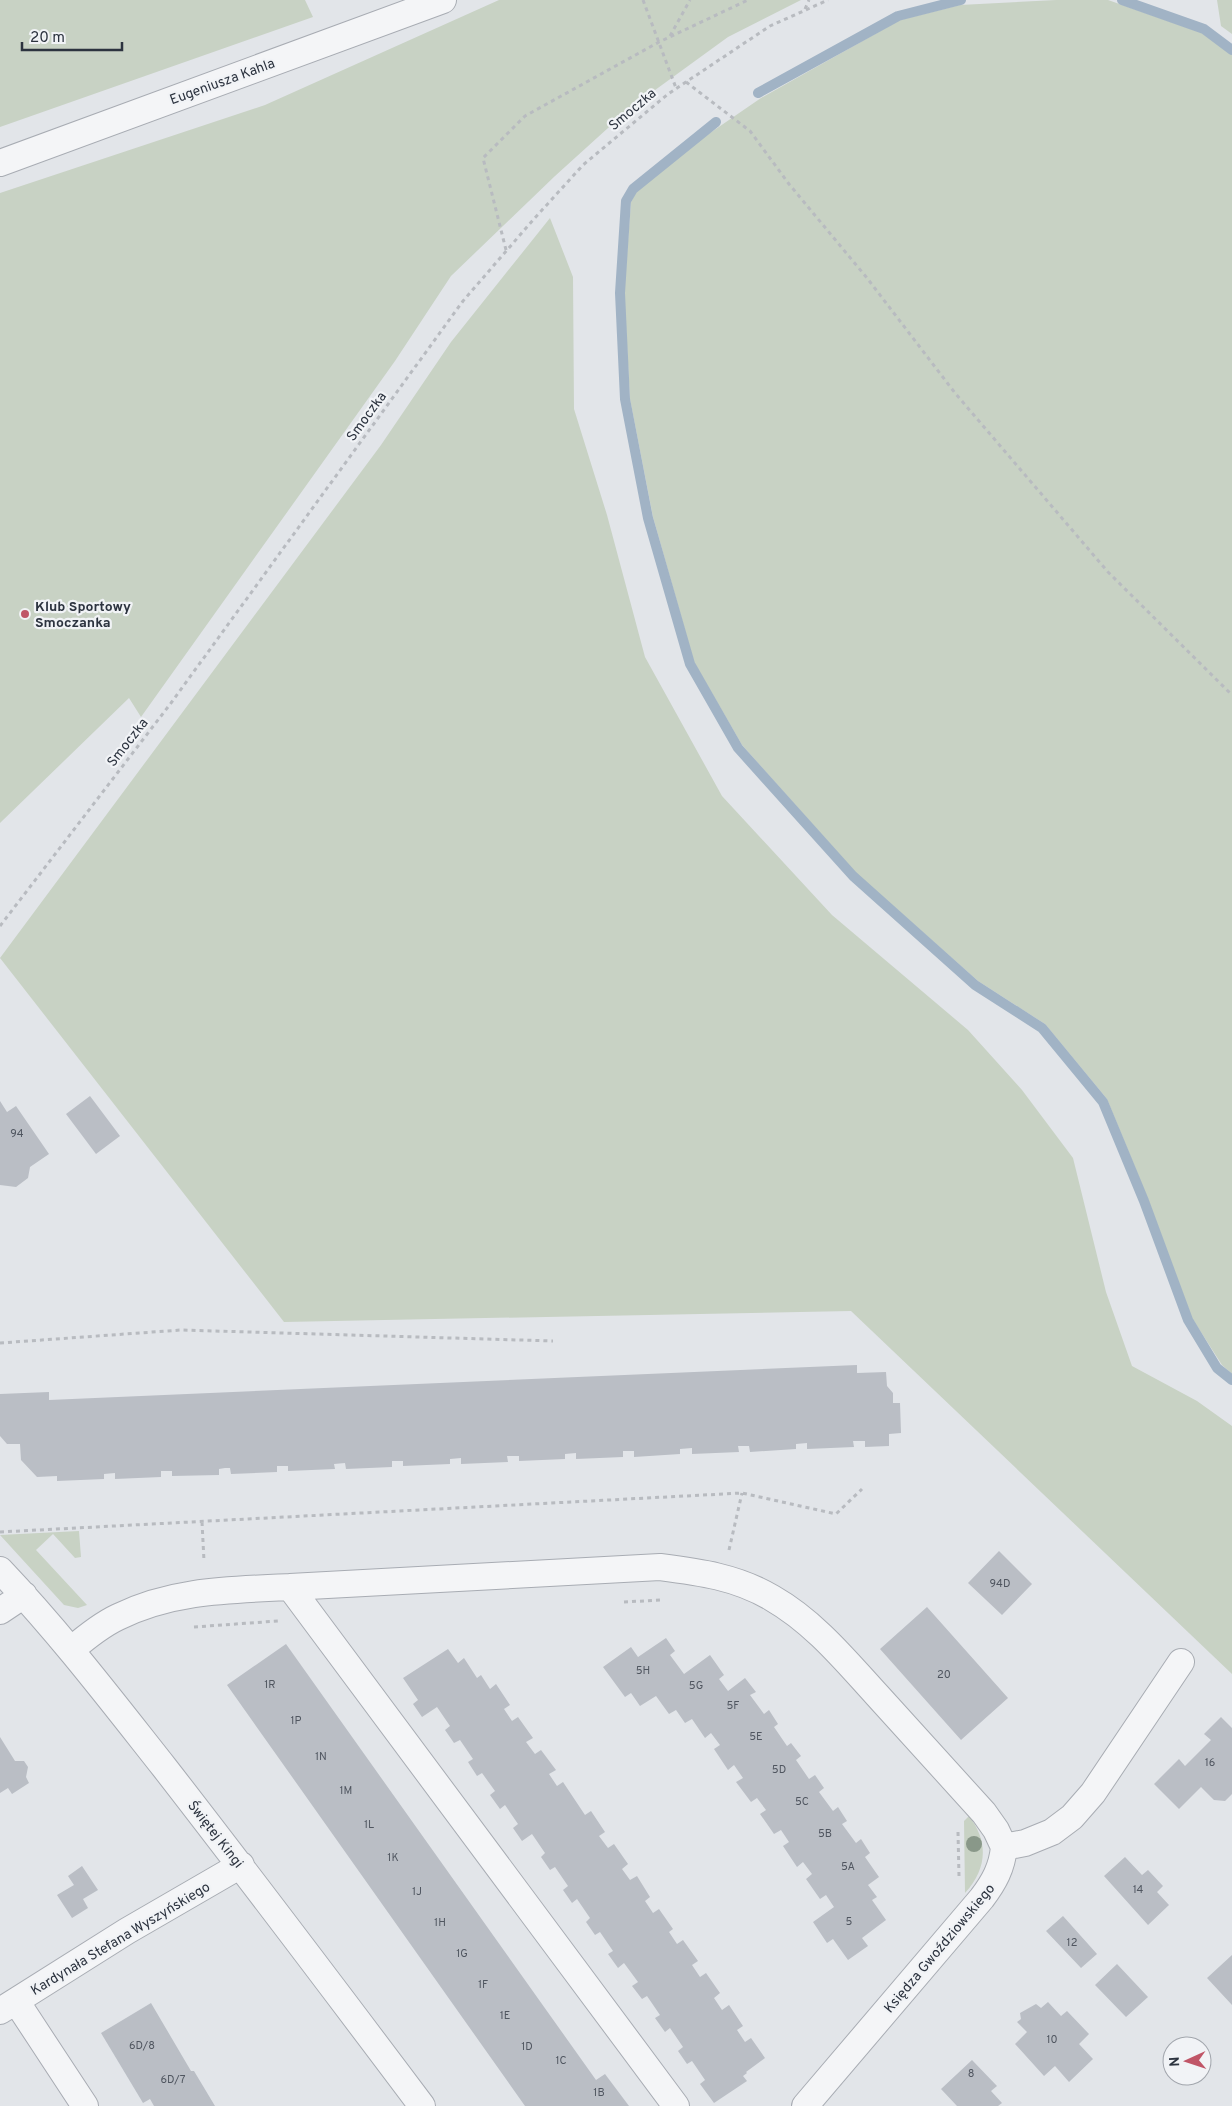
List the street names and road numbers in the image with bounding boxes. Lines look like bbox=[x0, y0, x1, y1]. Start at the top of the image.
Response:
street label: Eugeniusza Kahla bbox=[168, 56, 277, 109]
street label: Smoczka bbox=[606, 85, 660, 135]
street label: Smoczka bbox=[344, 389, 391, 445]
street label: Smoczka bbox=[104, 715, 152, 771]
street label: Świętej Kingi bbox=[183, 1797, 247, 1872]
street label: Kardynała Stefana Wyszyńskiego bbox=[28, 1879, 214, 2000]
street label: Księdza Gwoździowskiego bbox=[881, 1881, 999, 2017]

